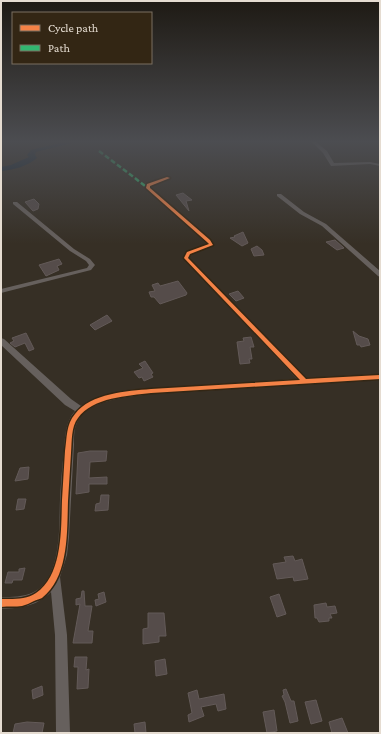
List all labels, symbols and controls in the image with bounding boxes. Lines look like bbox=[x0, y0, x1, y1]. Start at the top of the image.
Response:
legend bbox=[12, 12, 152, 64]
text: Cycle path bbox=[48, 21, 99, 35]
text: Path bbox=[48, 41, 70, 55]

